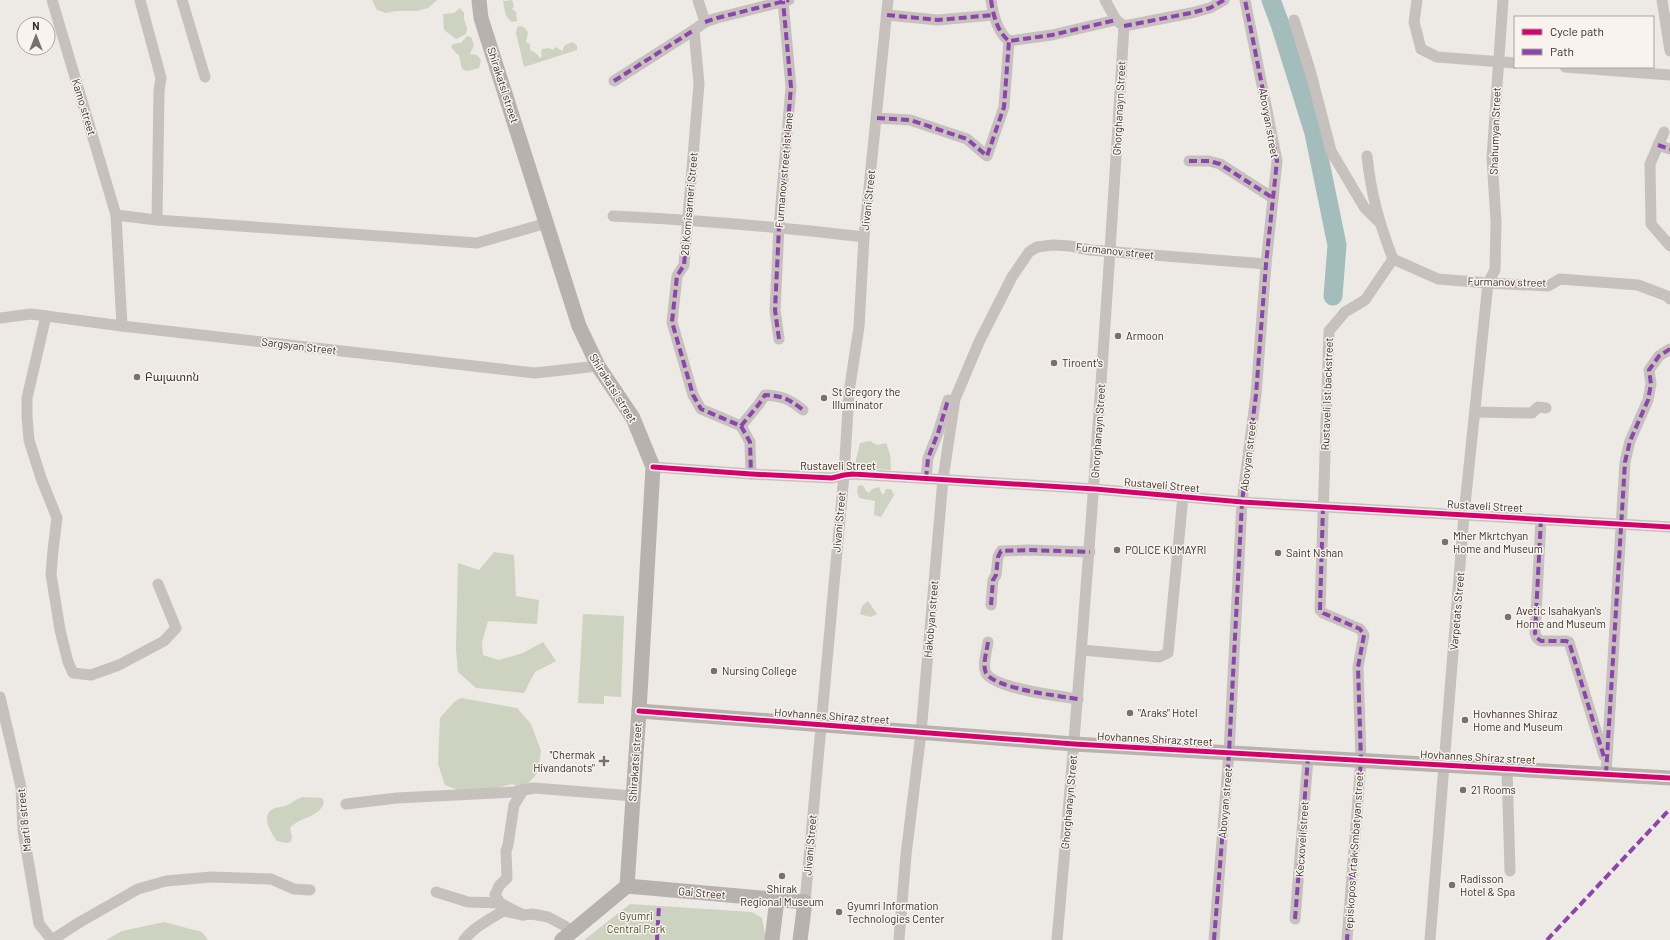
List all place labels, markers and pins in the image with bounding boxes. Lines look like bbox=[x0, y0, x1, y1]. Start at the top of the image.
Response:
place label: Armoon bbox=[1126, 329, 1164, 342]
marker: Armoon bbox=[1113, 331, 1123, 341]
place label: Tiroent's bbox=[1062, 356, 1103, 369]
marker: Tiroent's bbox=[1049, 358, 1059, 368]
place label: Բալատոն bbox=[145, 370, 199, 384]
marker: Բալատոն bbox=[132, 372, 142, 382]
place label: St Gregory the Illuminator bbox=[832, 385, 901, 411]
marker: St Gregory the Illuminator bbox=[819, 393, 829, 403]
place label: Mher Mkrtchyan Home and Museum bbox=[1453, 529, 1543, 555]
marker: Mher Mkrtchyan Home and Museum bbox=[1440, 537, 1450, 547]
place label: POLICE KUMAYRI bbox=[1125, 543, 1206, 556]
marker: POLICE KUMAYRI bbox=[1112, 545, 1122, 555]
place label: Saint Nshan bbox=[1286, 546, 1343, 559]
marker: Saint Nshan bbox=[1273, 548, 1283, 558]
place label: Avetic Isahakyan's Home and Museum bbox=[1516, 604, 1606, 630]
marker: Avetic Isahakyan's Home and Museum bbox=[1503, 612, 1513, 622]
place label: Nursing College bbox=[722, 664, 797, 677]
marker: Nursing College bbox=[709, 666, 719, 676]
place label: "Araks" Hotel bbox=[1138, 706, 1197, 719]
place label: Hovhannes Shiraz Home and Museum bbox=[1473, 707, 1563, 733]
marker: "Araks" Hotel bbox=[1125, 708, 1135, 718]
marker: Hovhannes Shiraz Home and Museum bbox=[1460, 715, 1470, 725]
place label: "Chermak Hivandanots" bbox=[533, 748, 595, 774]
marker: "Chermak Hivandanots" bbox=[598, 755, 610, 767]
place label: 21 Rooms bbox=[1471, 783, 1516, 796]
marker: 21 Rooms bbox=[1458, 785, 1468, 795]
marker: Shirak Regional Museum bbox=[777, 871, 787, 881]
place label: Radisson Hotel & Spa bbox=[1460, 872, 1515, 898]
marker: Radisson Hotel & Spa bbox=[1447, 880, 1457, 890]
place label: Shirak Regional Museum bbox=[740, 882, 824, 908]
place label: Gyumri Information Technologies Center bbox=[847, 899, 944, 925]
marker: Gyumri Information Technologies Center bbox=[834, 907, 844, 917]

